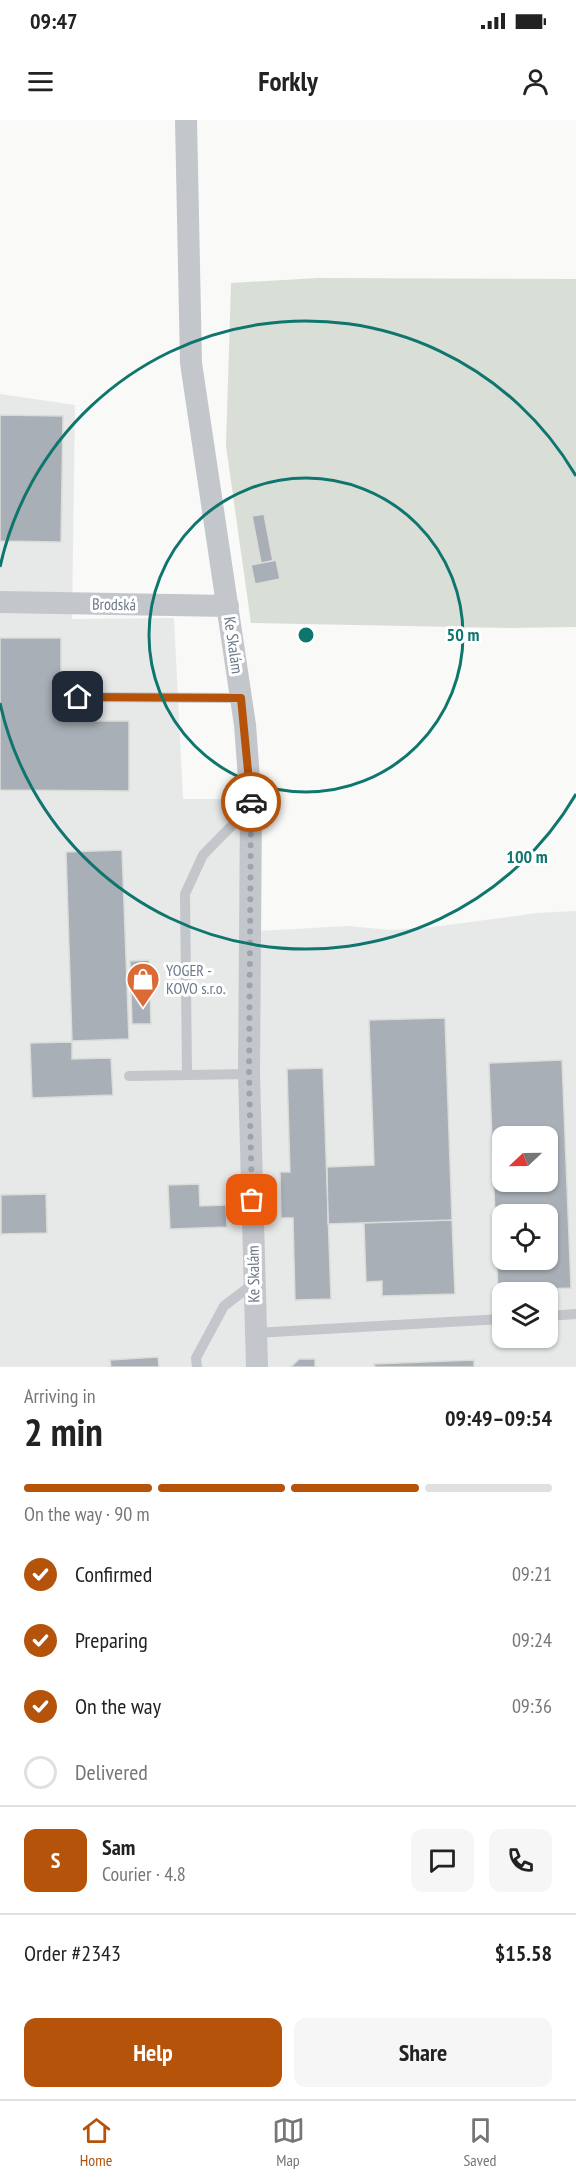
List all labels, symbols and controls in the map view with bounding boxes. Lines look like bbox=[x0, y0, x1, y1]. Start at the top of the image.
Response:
text: 09:47 bbox=[30, 7, 78, 35]
text: Forkly bbox=[258, 64, 318, 98]
icon: menu bbox=[24, 65, 57, 98]
icon: person bbox=[519, 65, 552, 98]
street label: Brodská bbox=[92, 594, 136, 614]
street label: Ke Skalám bbox=[220, 615, 248, 675]
text: 50 m bbox=[447, 623, 479, 646]
centre of rings bbox=[296, 625, 316, 645]
pin bbox=[52, 671, 103, 722]
icon: home bbox=[61, 680, 94, 713]
courier bbox=[221, 772, 281, 832]
icon: car bbox=[235, 786, 268, 819]
text: 100 m bbox=[506, 845, 548, 868]
place label: YOGER - KOVO s.r.o. bbox=[166, 960, 226, 998]
shop icon: YOGER - KOVO s.r.o. bbox=[125, 961, 161, 1008]
north arrow bbox=[492, 1126, 558, 1192]
map controls bbox=[492, 1126, 558, 1348]
pin bbox=[226, 1174, 277, 1225]
icon: bag bbox=[235, 1183, 268, 1216]
button: locate bbox=[492, 1204, 558, 1270]
street label: Ke Skalám bbox=[243, 1245, 263, 1303]
button: layers bbox=[492, 1282, 558, 1348]
text: Arriving in bbox=[24, 1383, 96, 1409]
text: 09:49–09:54 bbox=[445, 1404, 552, 1432]
text: 2 min bbox=[24, 1406, 103, 1457]
text: On the way · 90 m bbox=[24, 1501, 150, 1527]
icon: check bbox=[24, 1558, 57, 1591]
text: Confirmed bbox=[75, 1560, 152, 1588]
text: 09:21 bbox=[512, 1561, 552, 1587]
icon: check bbox=[24, 1624, 57, 1657]
text: Preparing bbox=[75, 1626, 148, 1654]
text: 09:24 bbox=[512, 1627, 552, 1653]
icon: check bbox=[24, 1690, 57, 1723]
text: On the way bbox=[75, 1692, 161, 1720]
text: 09:36 bbox=[512, 1693, 552, 1719]
text: Delivered bbox=[75, 1758, 148, 1786]
button: chat bbox=[411, 1829, 474, 1892]
button: phone bbox=[489, 1829, 552, 1892]
text: Sam bbox=[102, 1833, 135, 1861]
text: S bbox=[51, 1846, 60, 1874]
text: Courier · 4.8 bbox=[102, 1861, 186, 1887]
text: Order #2343 bbox=[24, 1939, 121, 1967]
text: $15.58 bbox=[495, 1939, 552, 1967]
button: Help bbox=[24, 2018, 282, 2087]
button: Share bbox=[294, 2018, 552, 2087]
tab: Home bbox=[80, 2114, 113, 2170]
tab: Map bbox=[272, 2114, 305, 2170]
tab: Saved bbox=[464, 2114, 497, 2170]

